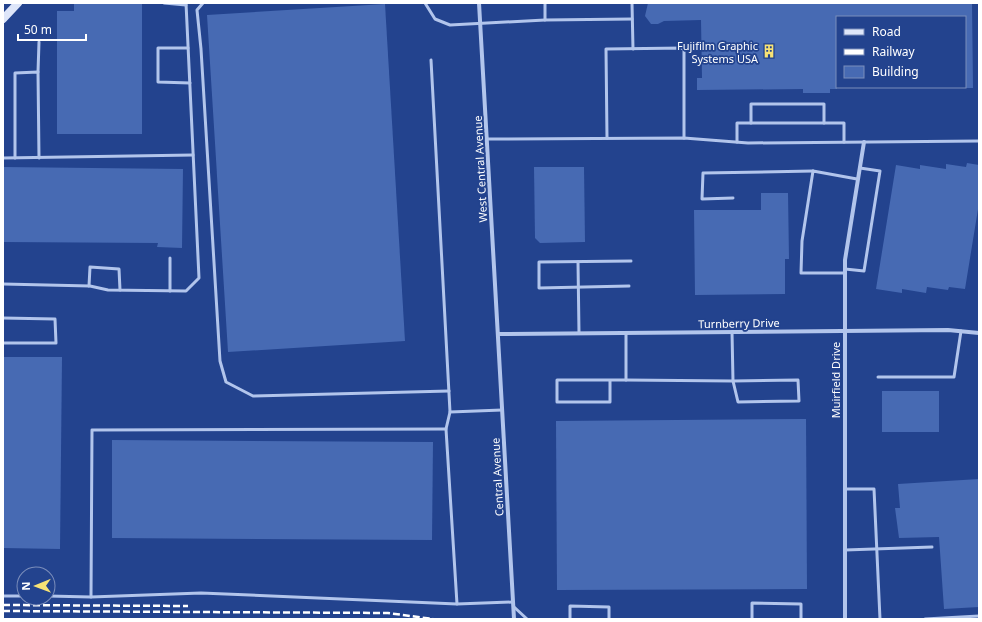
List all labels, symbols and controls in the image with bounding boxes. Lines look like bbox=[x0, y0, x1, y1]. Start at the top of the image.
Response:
scale bar bbox=[18, 16, 86, 42]
legend bbox=[836, 16, 966, 88]
text: 50 m bbox=[24, 21, 52, 38]
text: Road bbox=[872, 23, 901, 40]
place label: Fujifilm Graphic Systems USA bbox=[677, 38, 759, 66]
building icon: Fujifilm Graphic Systems USA bbox=[761, 43, 777, 59]
text: Railway bbox=[872, 43, 916, 60]
text: Building bbox=[872, 63, 919, 80]
street label: West Central Avenue bbox=[470, 115, 490, 223]
street label: Turnberry Drive bbox=[698, 315, 780, 331]
street label: Muirfield Drive bbox=[828, 342, 843, 418]
street label: Central Avenue bbox=[487, 437, 507, 517]
north arrow bbox=[16, 566, 56, 606]
text: N bbox=[18, 582, 33, 591]

